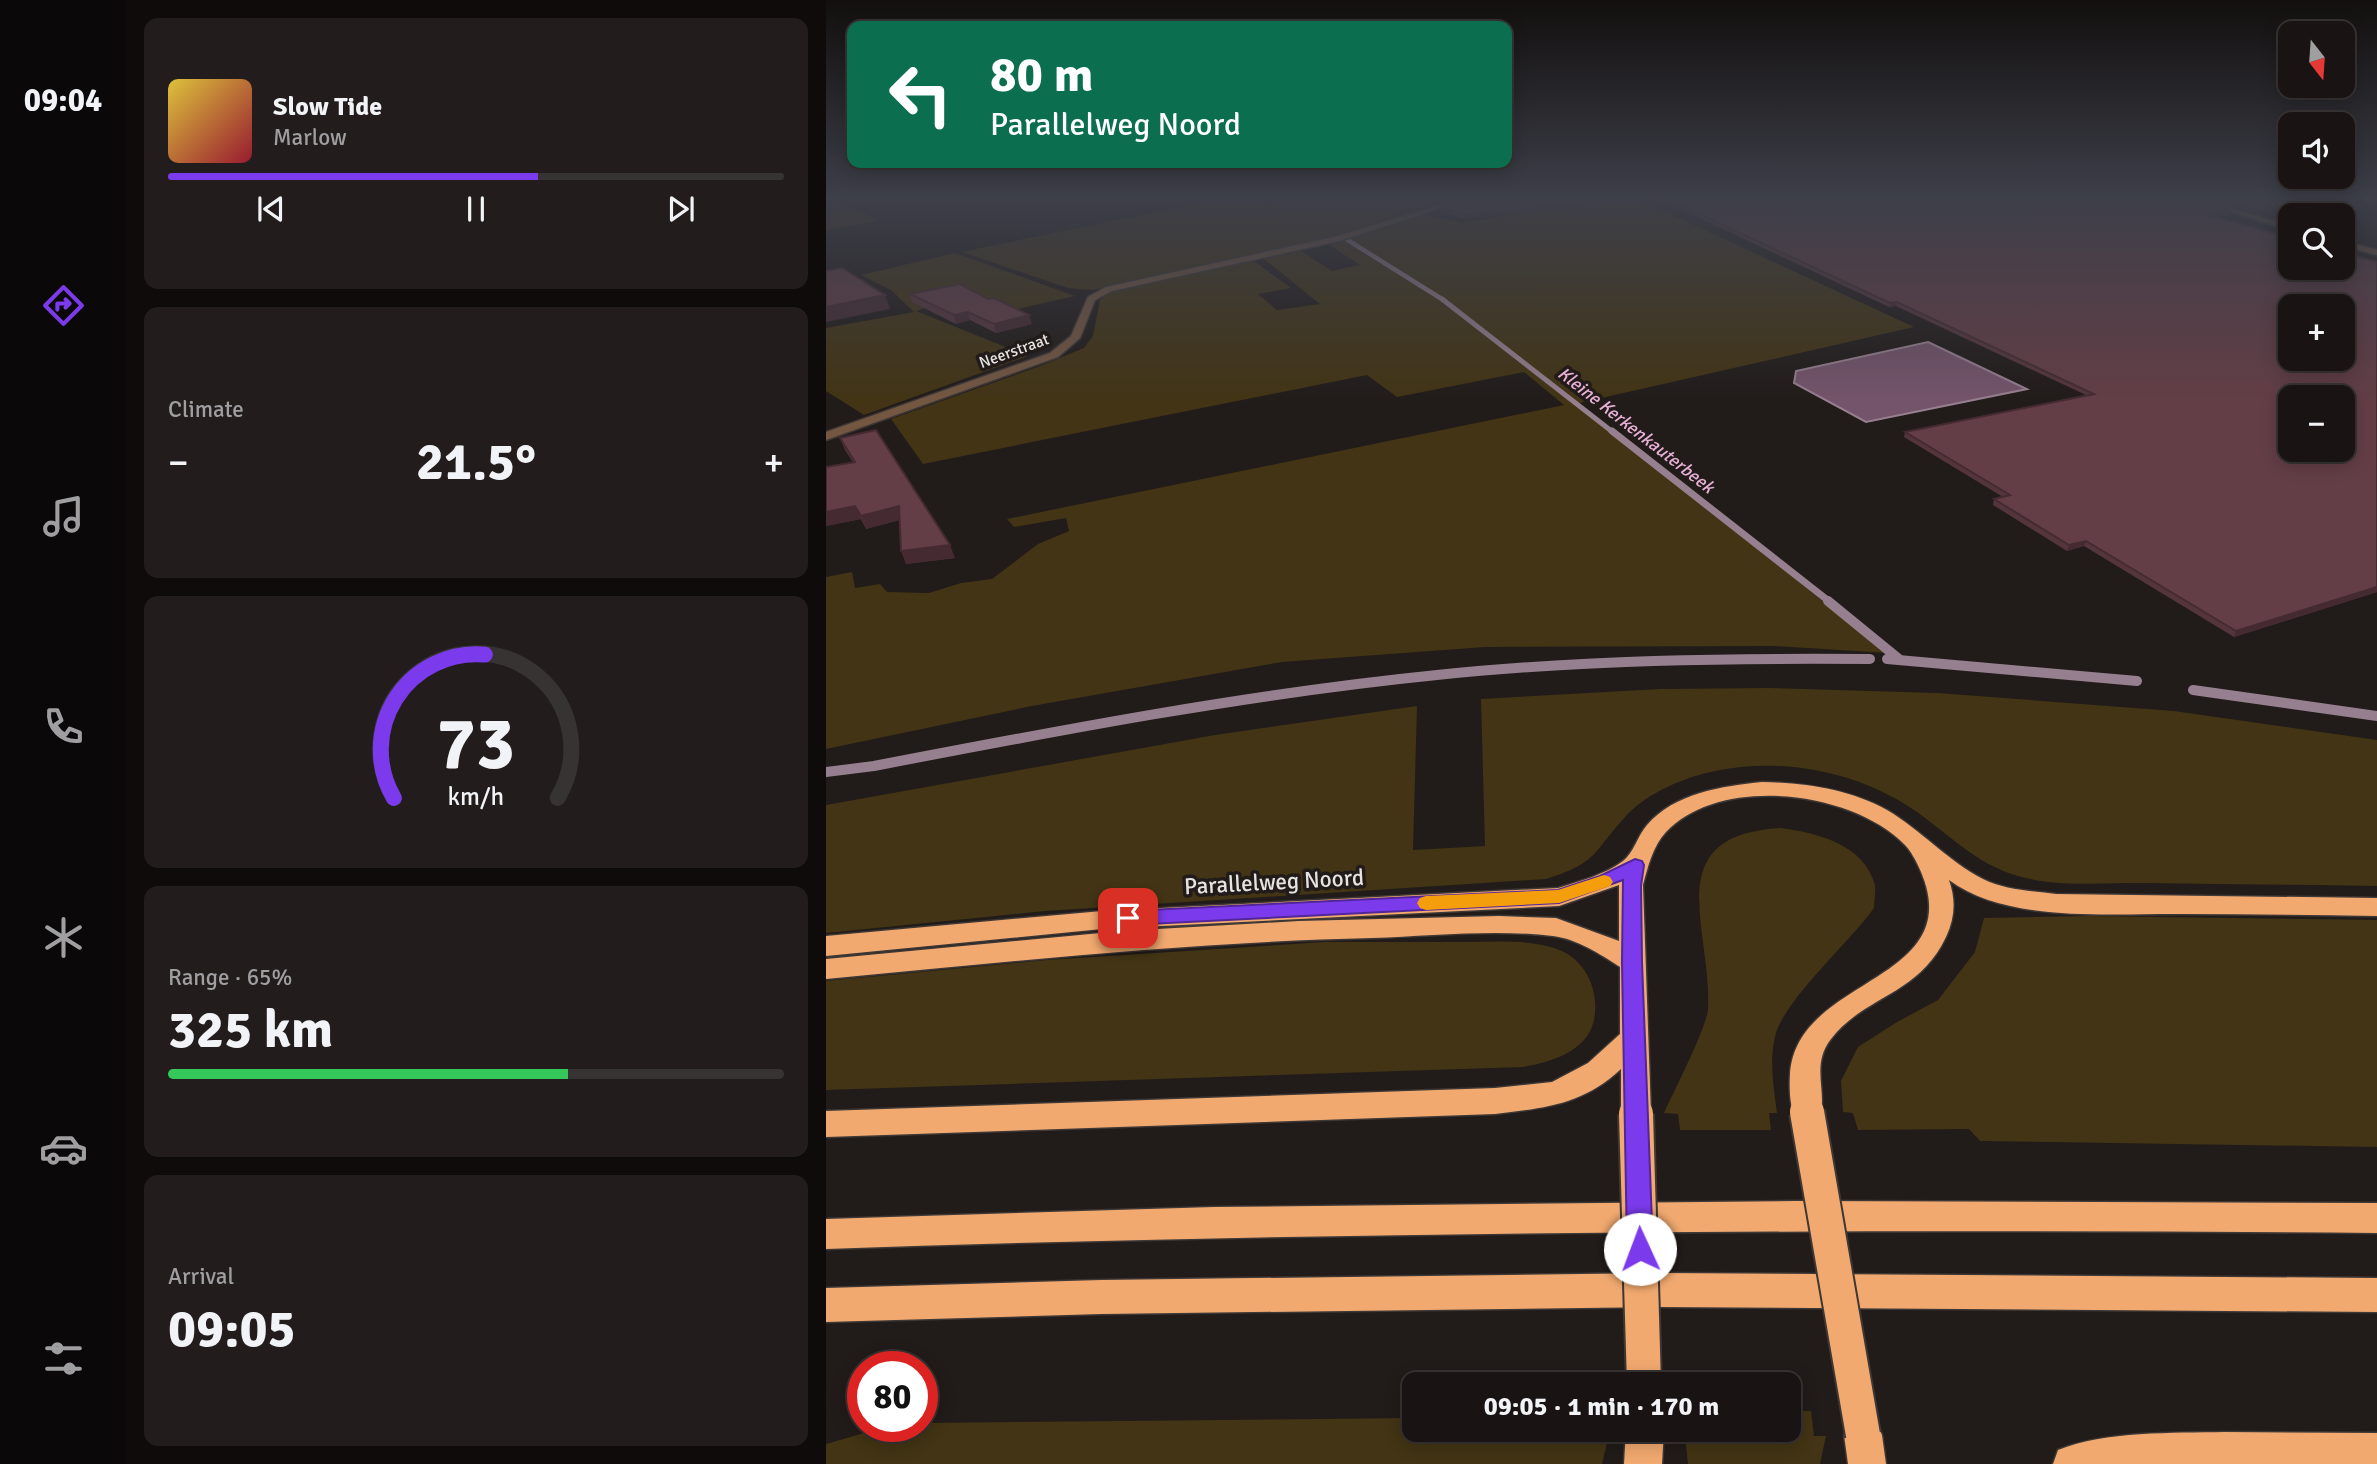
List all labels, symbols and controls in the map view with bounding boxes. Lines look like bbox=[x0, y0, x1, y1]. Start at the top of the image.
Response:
north arrow bbox=[2278, 21, 2356, 98]
map controls bbox=[2278, 21, 2355, 462]
text: 80 m bbox=[990, 45, 1093, 105]
icon: left bbox=[875, 49, 966, 140]
text: 09:04 bbox=[24, 81, 102, 120]
text: Slow Tide bbox=[273, 91, 382, 123]
text: Parallelweg Noord bbox=[990, 105, 1241, 144]
button: sound bbox=[2278, 112, 2355, 189]
text: Marlow bbox=[273, 123, 347, 152]
icon: previous bbox=[252, 190, 290, 228]
icon: pause bbox=[457, 190, 495, 228]
icon: next bbox=[662, 190, 700, 228]
button: search bbox=[2278, 203, 2355, 280]
icon: directions bbox=[39, 281, 88, 330]
button: + bbox=[2278, 294, 2355, 371]
street label: Neerstraat bbox=[976, 329, 1052, 373]
water label: Kleine Kerkenkauterbeek bbox=[1553, 362, 1720, 499]
button: − bbox=[2278, 385, 2355, 462]
text: Climate bbox=[168, 395, 244, 424]
text: 21.5° bbox=[416, 430, 536, 494]
text: − bbox=[168, 439, 189, 486]
text: + bbox=[763, 439, 784, 486]
icon: music bbox=[39, 492, 88, 541]
text: 73 bbox=[437, 700, 515, 789]
icon: phone bbox=[39, 702, 88, 751]
text: km/h bbox=[448, 781, 504, 812]
street label: Parallelweg Noord bbox=[1183, 863, 1365, 901]
pin bbox=[1098, 888, 1158, 948]
icon: arrive bbox=[1109, 899, 1147, 937]
icon: climate bbox=[39, 913, 88, 962]
text: Range · 65% bbox=[168, 963, 292, 992]
text: 325 km bbox=[168, 998, 333, 1062]
icon: car bbox=[39, 1124, 88, 1173]
position arrow bbox=[1603, 1212, 1677, 1286]
text: Arrival bbox=[168, 1262, 234, 1291]
text: 09:05 bbox=[168, 1297, 296, 1361]
icon: filters bbox=[39, 1334, 88, 1383]
speed limit sign: 80 bbox=[847, 1351, 938, 1442]
text: 09:05 · 1 min · 170 m bbox=[1484, 1391, 1719, 1423]

